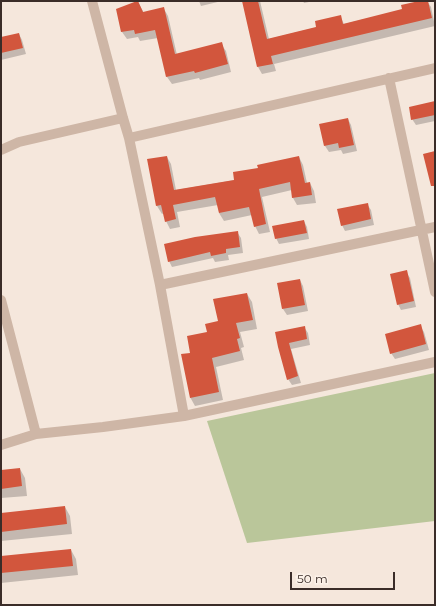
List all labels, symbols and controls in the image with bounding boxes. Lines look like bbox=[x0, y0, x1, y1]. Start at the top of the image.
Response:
scale bar bbox=[292, 564, 397, 590]
text: 50 m bbox=[297, 571, 328, 586]

